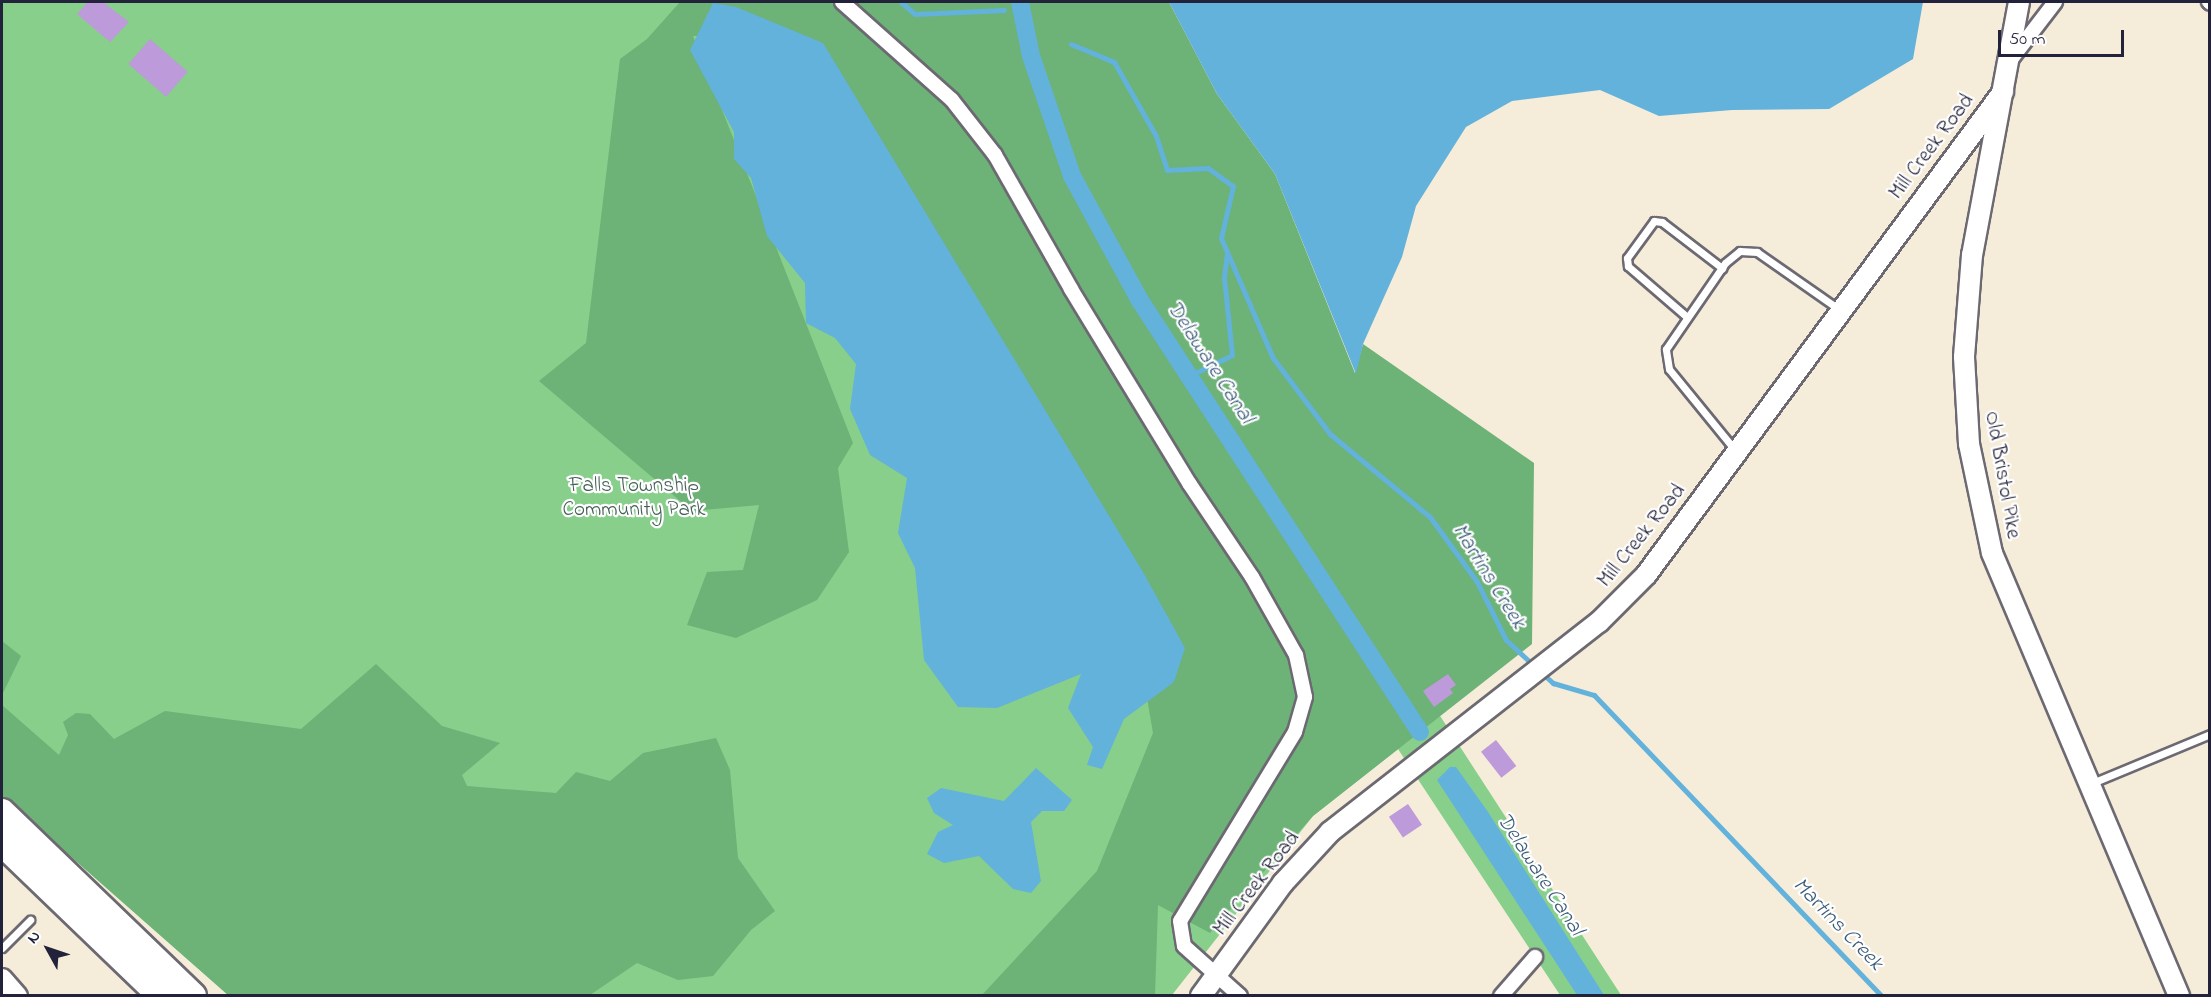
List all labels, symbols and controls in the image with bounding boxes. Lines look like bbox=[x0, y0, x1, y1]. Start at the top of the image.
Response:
scale bar bbox=[2001, 18, 2127, 56]
text: 50 m bbox=[2009, 27, 2046, 53]
street label: Mill Creek Road bbox=[1884, 89, 1980, 205]
water label: Delaware Canal bbox=[1160, 297, 1258, 429]
street label: Old Bristol Pike bbox=[1978, 409, 2026, 541]
park label: Falls Township Community Park bbox=[562, 473, 706, 523]
street label: Mill Creek Road bbox=[1593, 479, 1691, 593]
water label: Martins Creek bbox=[1445, 519, 1531, 635]
water label: Delaware Canal bbox=[1490, 809, 1588, 941]
street label: Mill Creek Road bbox=[1208, 827, 1306, 941]
water label: Martins Creek bbox=[1786, 873, 1888, 977]
north arrow bbox=[18, 919, 78, 979]
text: N bbox=[22, 926, 47, 949]

